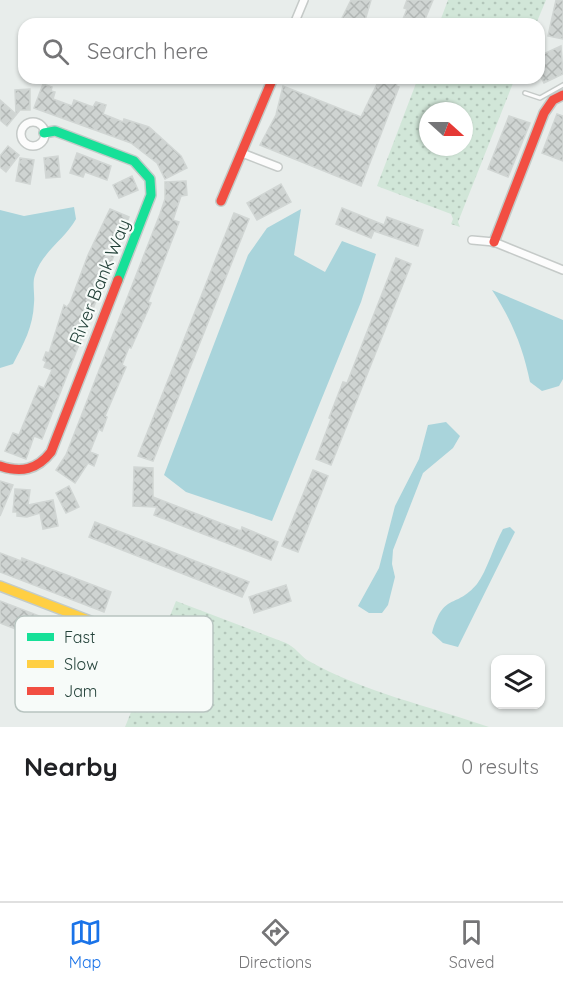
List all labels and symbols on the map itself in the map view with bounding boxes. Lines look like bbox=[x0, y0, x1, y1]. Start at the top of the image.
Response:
north arrow bbox=[419, 102, 473, 156]
street label: River Bank Way bbox=[64, 216, 135, 348]
legend bbox=[15, 616, 213, 712]
text: Fast bbox=[64, 627, 95, 647]
text: Slow bbox=[64, 654, 98, 674]
text: Jam bbox=[64, 681, 97, 701]

